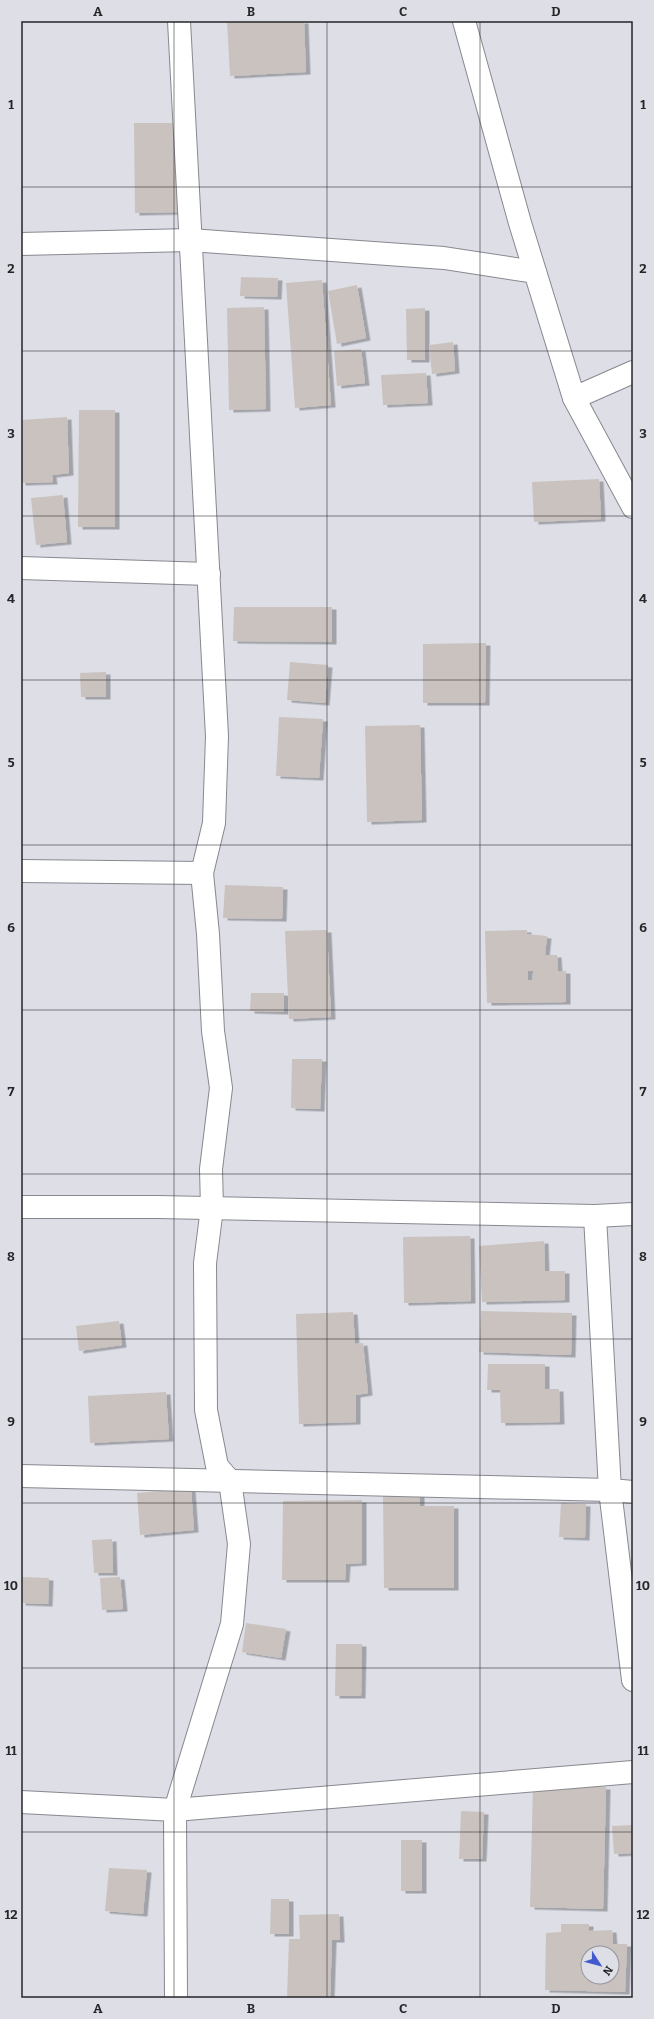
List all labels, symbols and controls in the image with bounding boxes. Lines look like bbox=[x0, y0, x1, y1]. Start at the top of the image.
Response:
text: A bbox=[93, 4, 103, 19]
text: B bbox=[247, 4, 255, 19]
text: C bbox=[399, 4, 407, 19]
text: D bbox=[551, 4, 561, 19]
text: 1 bbox=[8, 97, 14, 112]
text: 1 bbox=[640, 97, 646, 112]
text: 2 bbox=[7, 261, 15, 276]
text: 2 bbox=[639, 261, 647, 276]
text: 3 bbox=[7, 426, 15, 441]
text: 3 bbox=[639, 426, 647, 441]
text: 4 bbox=[7, 591, 15, 606]
text: 4 bbox=[639, 591, 647, 606]
text: 5 bbox=[7, 755, 15, 770]
text: 5 bbox=[639, 755, 647, 770]
text: 6 bbox=[7, 920, 15, 935]
text: 6 bbox=[639, 920, 647, 935]
text: 7 bbox=[8, 1084, 15, 1099]
text: 7 bbox=[640, 1084, 647, 1099]
text: 8 bbox=[7, 1249, 15, 1264]
text: 8 bbox=[639, 1249, 647, 1264]
text: 9 bbox=[7, 1414, 15, 1429]
text: 9 bbox=[639, 1414, 647, 1429]
text: 10 bbox=[4, 1578, 18, 1593]
text: 10 bbox=[636, 1578, 650, 1593]
text: 11 bbox=[5, 1743, 17, 1758]
text: 11 bbox=[637, 1743, 649, 1758]
text: 12 bbox=[5, 1907, 17, 1922]
text: 12 bbox=[637, 1907, 649, 1922]
north arrow bbox=[580, 1945, 620, 1985]
text: N bbox=[600, 1963, 615, 1978]
text: A bbox=[93, 2001, 103, 2016]
text: B bbox=[247, 2001, 255, 2016]
text: C bbox=[399, 2001, 407, 2016]
text: D bbox=[551, 2001, 561, 2016]

